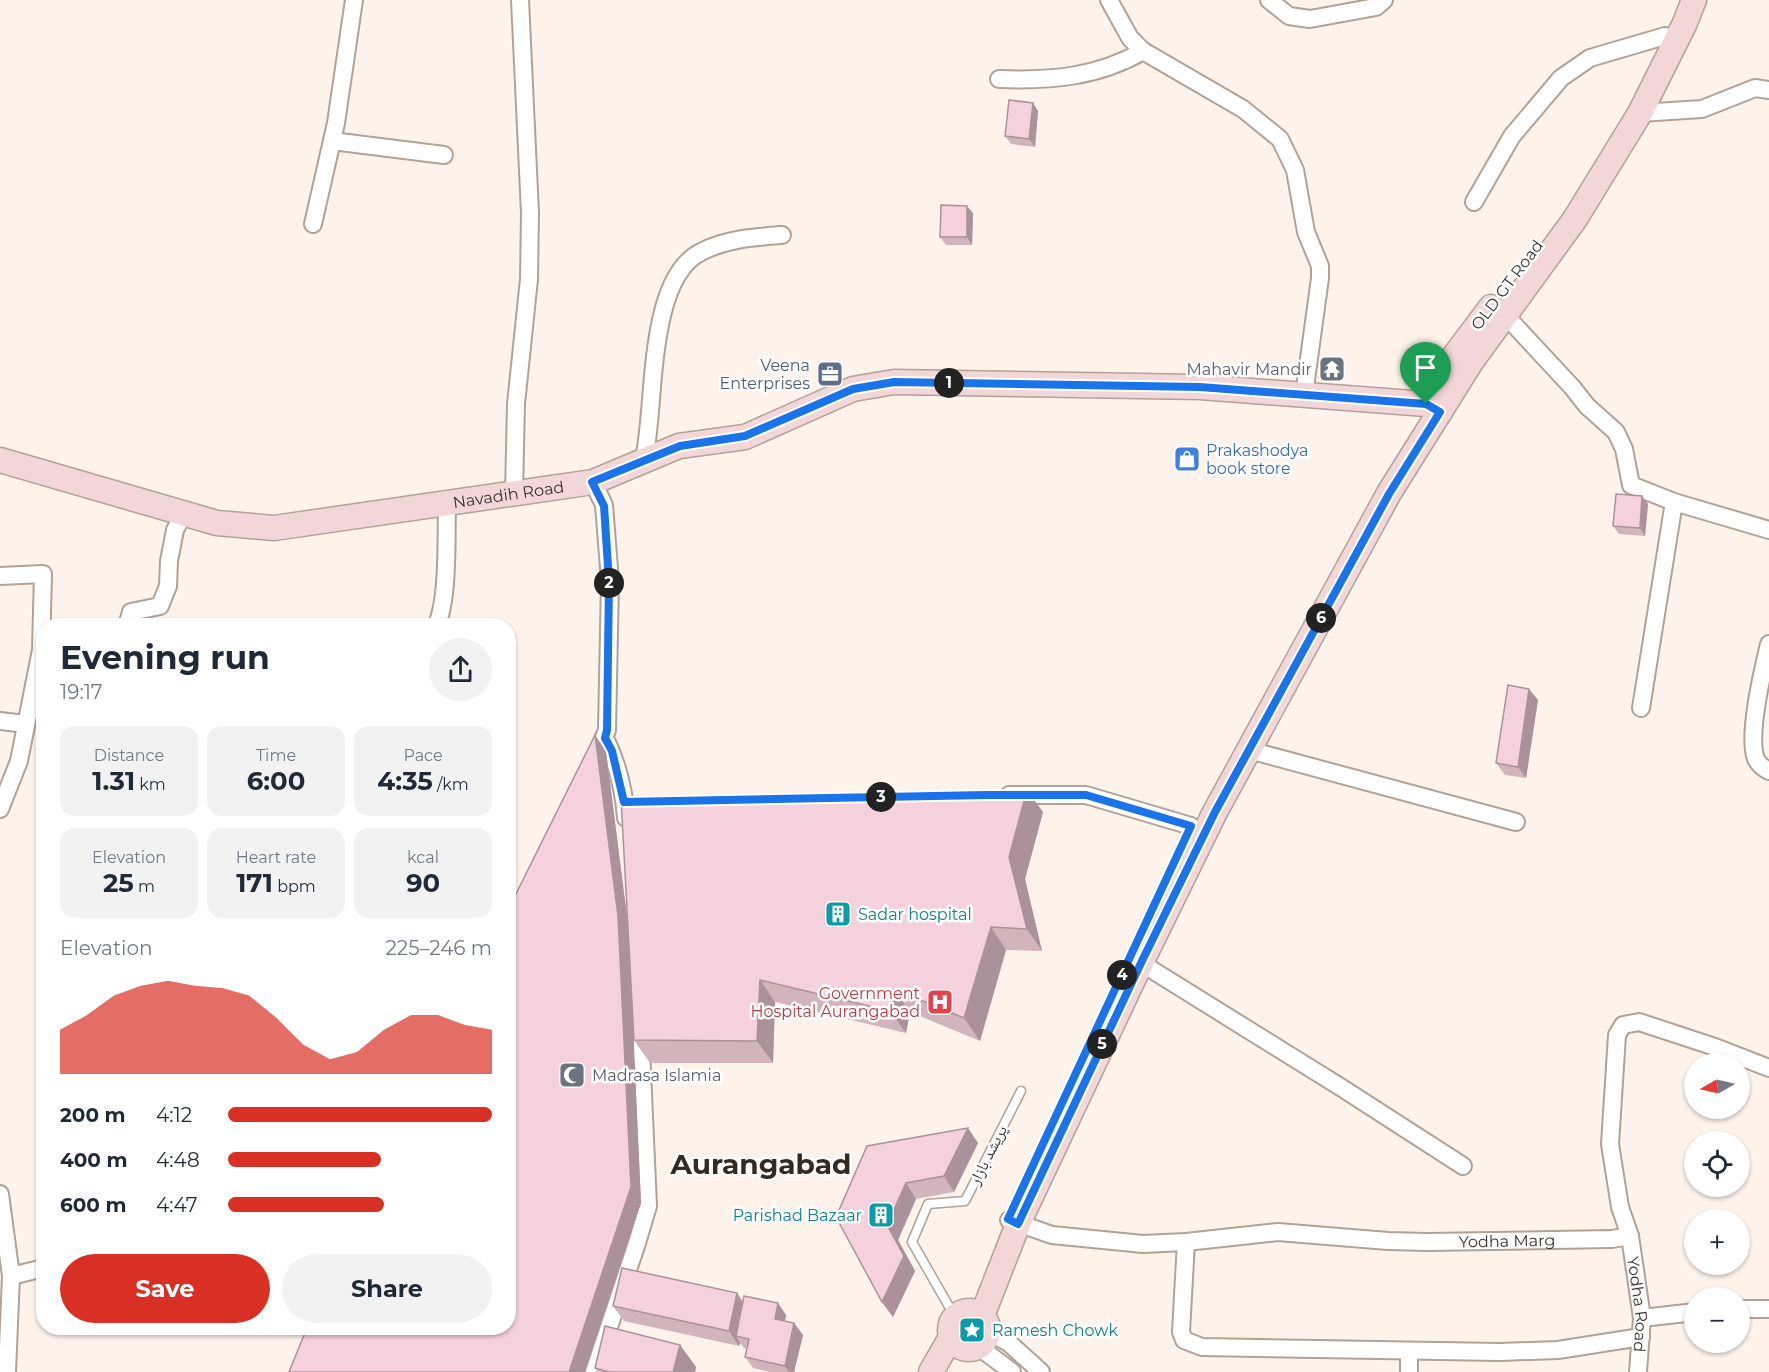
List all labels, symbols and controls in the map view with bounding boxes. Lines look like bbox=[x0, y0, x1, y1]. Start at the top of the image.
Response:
street label: OLD GT Road bbox=[1467, 236, 1547, 334]
pin bbox=[1400, 342, 1451, 404]
icon: arrive bbox=[1409, 351, 1442, 384]
temple icon: Mahavir Mandir bbox=[1317, 354, 1347, 384]
place label: Veena Enterprises bbox=[720, 356, 810, 393]
office icon: Veena Enterprises bbox=[815, 359, 845, 389]
place label: Mahavir Mandir bbox=[1186, 360, 1312, 379]
pin: 1 bbox=[934, 368, 964, 398]
text: 1 bbox=[946, 373, 952, 392]
place label: Prakashodya book store bbox=[1206, 441, 1308, 478]
shop icon: Prakashodya book store bbox=[1172, 444, 1202, 474]
street label: Navadih Road bbox=[452, 477, 565, 512]
pin: 2 bbox=[594, 568, 624, 598]
text: 2 bbox=[604, 573, 614, 592]
pin: 6 bbox=[1306, 603, 1336, 633]
text: 6 bbox=[1316, 608, 1326, 627]
text: Evening run bbox=[60, 637, 270, 677]
button: share bbox=[429, 638, 492, 701]
text: 19:17 bbox=[60, 680, 103, 704]
text: Distance bbox=[94, 746, 164, 765]
text: Time bbox=[256, 746, 296, 765]
text: Pace bbox=[403, 746, 443, 765]
text: 1.31 bbox=[92, 765, 135, 797]
text: 6:00 bbox=[247, 765, 305, 797]
text: 4:35 bbox=[377, 765, 433, 797]
text: km bbox=[135, 775, 166, 794]
text: /km bbox=[433, 775, 469, 794]
pin: 3 bbox=[866, 782, 896, 812]
text: 3 bbox=[876, 787, 886, 806]
text: Elevation bbox=[92, 848, 166, 867]
text: Heart rate bbox=[236, 848, 316, 867]
text: kcal bbox=[407, 848, 439, 867]
text: 25 bbox=[103, 867, 134, 899]
text: 171 bbox=[236, 867, 273, 899]
text: 90 bbox=[406, 867, 440, 899]
text: m bbox=[134, 877, 155, 896]
text: bpm bbox=[273, 877, 316, 896]
building icon: Sadar hospital bbox=[823, 899, 853, 929]
place label: Sadar hospital bbox=[858, 905, 972, 924]
text: Elevation bbox=[60, 936, 152, 960]
text: 225–246 m bbox=[385, 936, 492, 960]
pin: 4 bbox=[1107, 960, 1137, 990]
text: 4 bbox=[1116, 965, 1128, 984]
place label: Government Hospital Aurangabad bbox=[750, 984, 920, 1021]
hospital icon: Government Hospital Aurangabad bbox=[925, 987, 955, 1017]
pin: 5 bbox=[1087, 1029, 1117, 1059]
text: 5 bbox=[1097, 1034, 1107, 1053]
north arrow bbox=[1684, 1053, 1750, 1119]
map controls bbox=[1684, 1053, 1750, 1353]
mosque icon: Madrasa Islamia bbox=[557, 1060, 587, 1090]
place label: Madrasa Islamia bbox=[592, 1066, 721, 1085]
text: 200 m bbox=[60, 1103, 126, 1127]
text: 4:12 bbox=[156, 1103, 192, 1127]
street label: پریشد بازار bbox=[964, 1122, 1011, 1189]
button: locate bbox=[1684, 1131, 1750, 1197]
district label: Aurangabad bbox=[670, 1147, 851, 1181]
text: 400 m bbox=[60, 1148, 128, 1172]
text: 4:48 bbox=[156, 1148, 200, 1172]
text: 600 m bbox=[60, 1193, 127, 1217]
text: 4:47 bbox=[156, 1193, 198, 1217]
building icon: Parishad Bazaar bbox=[866, 1200, 896, 1230]
place label: Parishad Bazaar bbox=[733, 1206, 862, 1225]
button: + bbox=[1684, 1209, 1750, 1275]
street label: Yodha Marg bbox=[1459, 1230, 1555, 1251]
button: Save bbox=[60, 1254, 270, 1323]
button: Share bbox=[282, 1254, 492, 1323]
street label: Yodha Road bbox=[1624, 1255, 1652, 1353]
button: − bbox=[1684, 1287, 1750, 1353]
place icon: Ramesh Chowk bbox=[957, 1315, 987, 1345]
place label: Ramesh Chowk bbox=[992, 1321, 1118, 1340]

